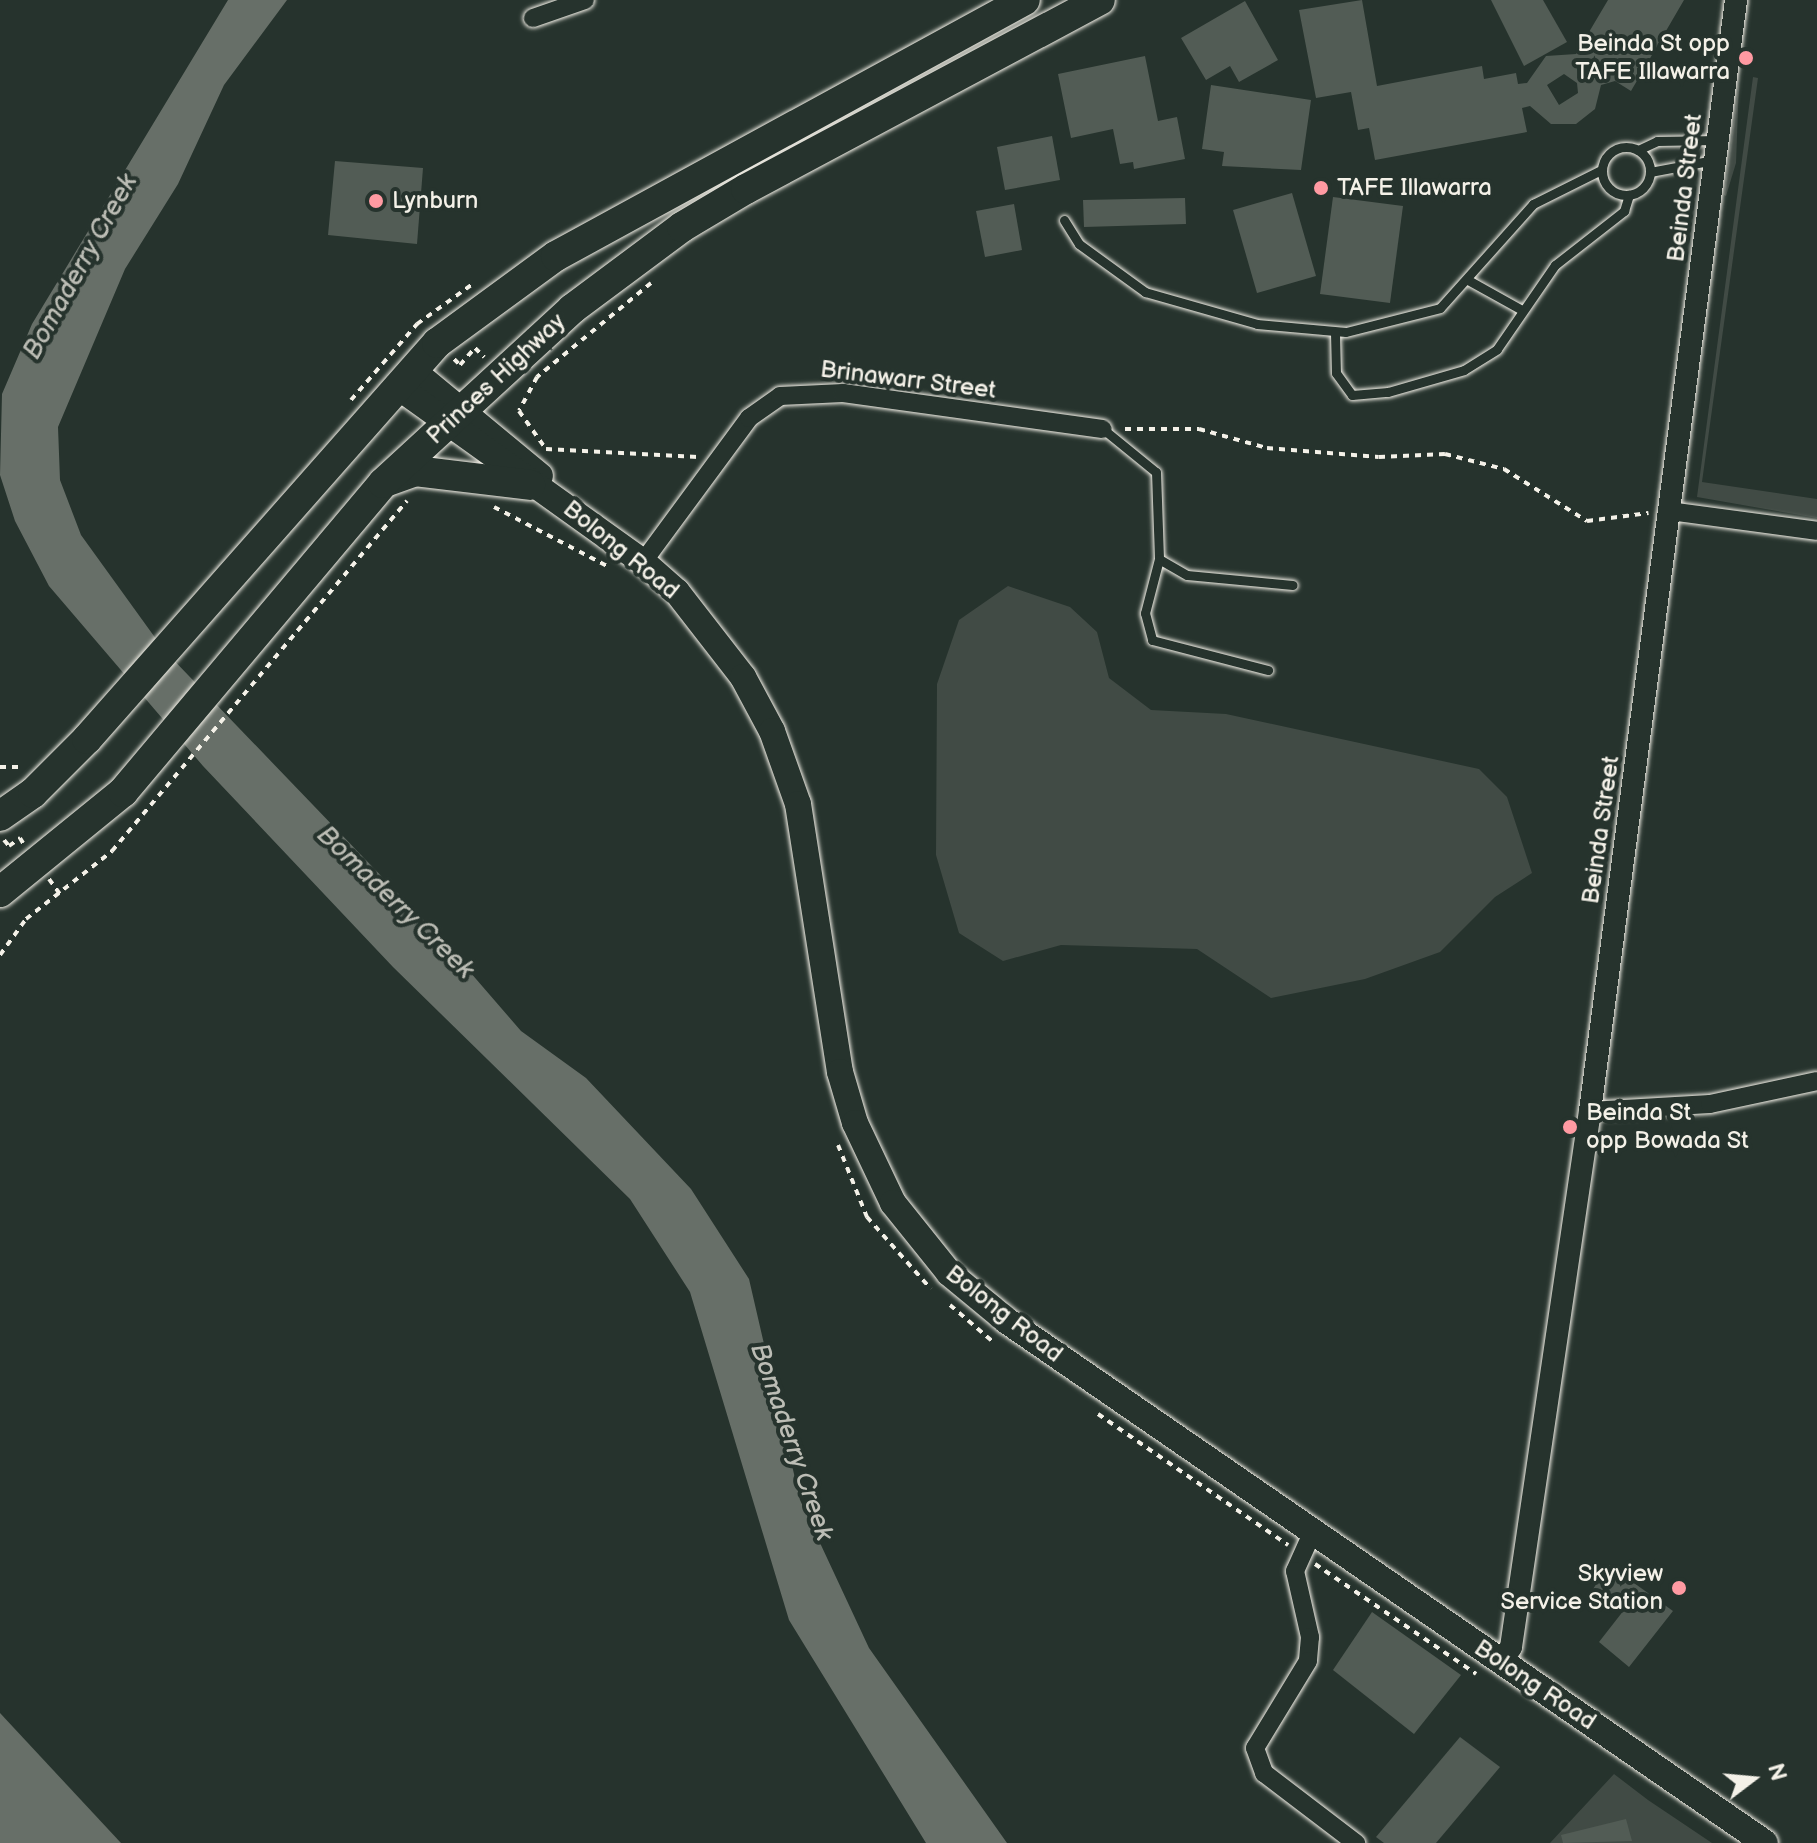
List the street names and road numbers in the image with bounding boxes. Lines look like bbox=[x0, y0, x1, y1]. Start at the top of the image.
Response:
street label: Beinda Street bbox=[1662, 112, 1708, 264]
street label: Princes Highway bbox=[421, 308, 571, 450]
street label: Brinawarr Street bbox=[818, 355, 998, 405]
street label: Bolong Road bbox=[557, 495, 685, 605]
street label: Beinda Street bbox=[1576, 754, 1626, 906]
street label: Bolong Road bbox=[940, 1259, 1068, 1369]
street label: Bolong Road bbox=[1469, 1634, 1601, 1736]

